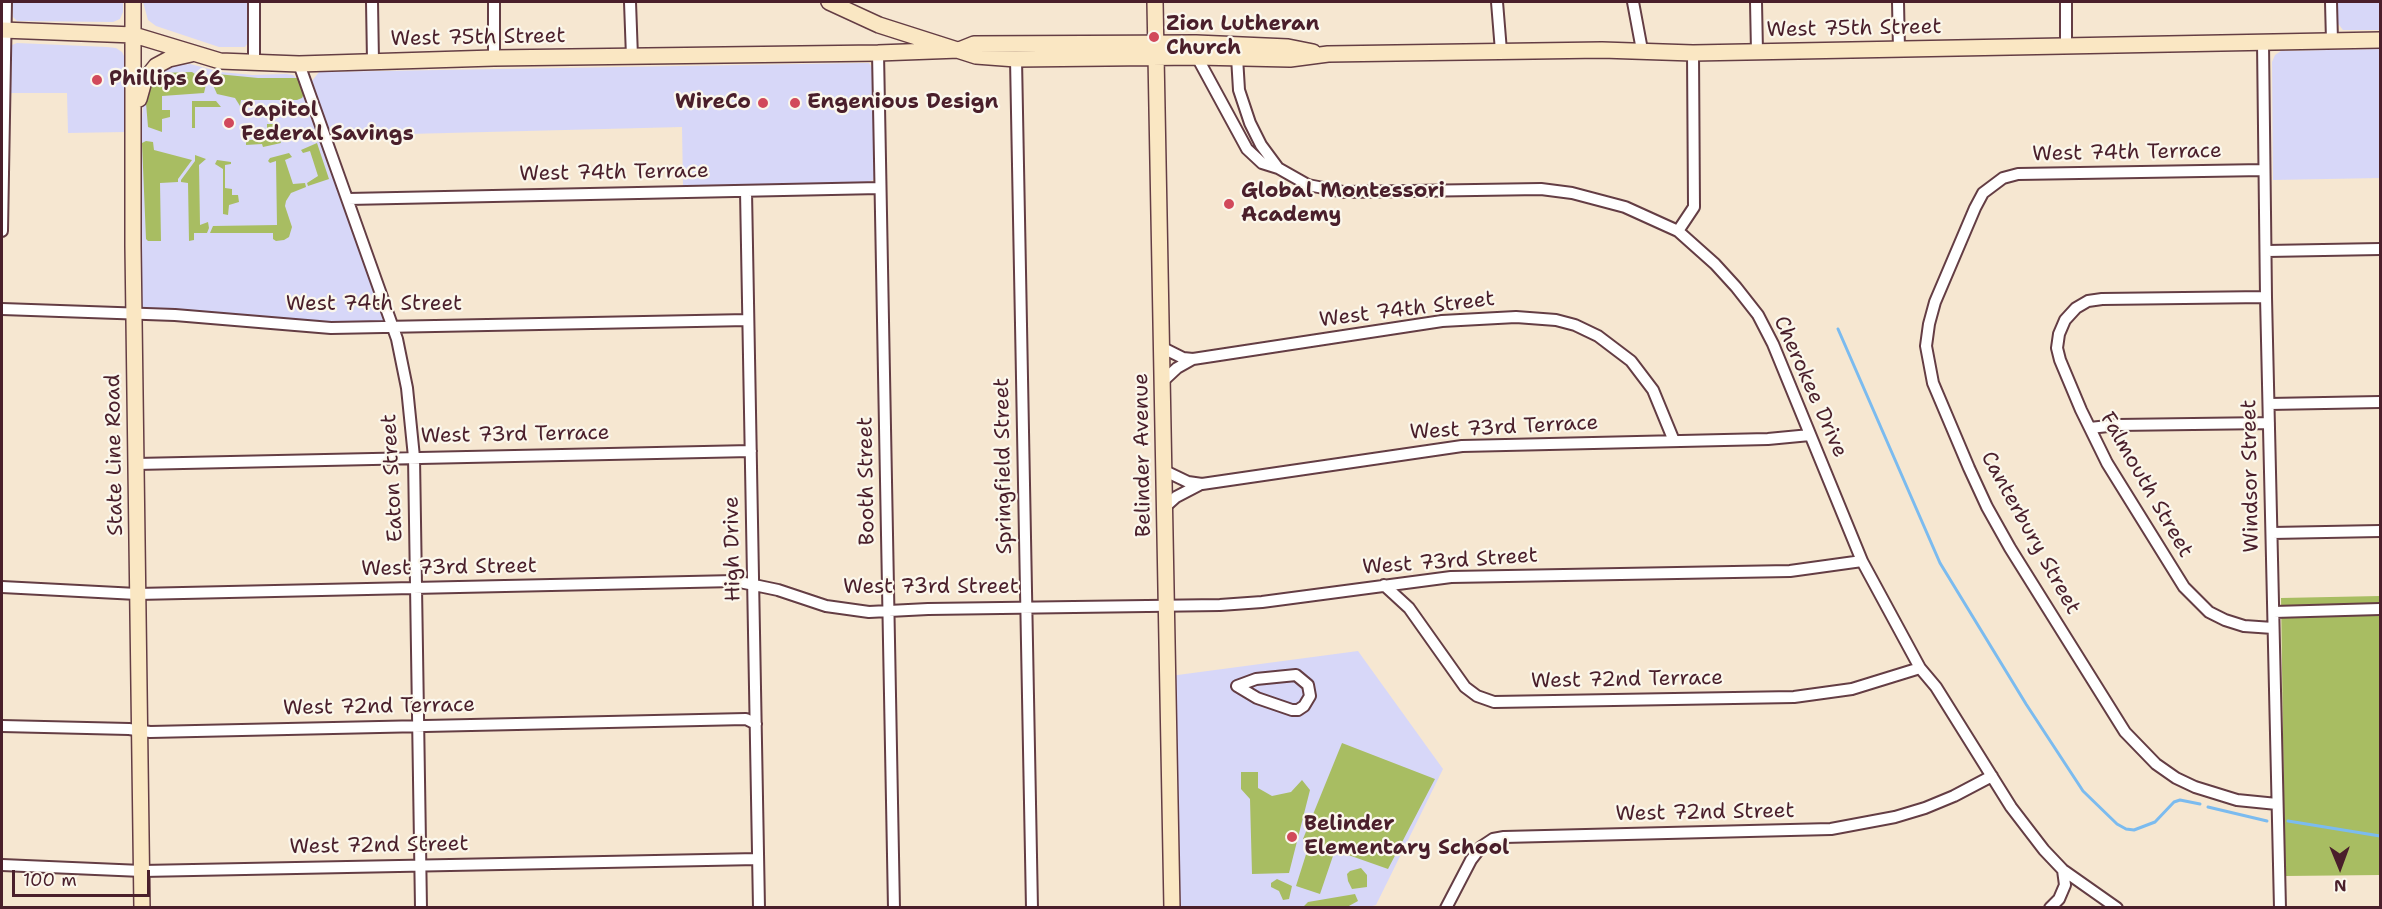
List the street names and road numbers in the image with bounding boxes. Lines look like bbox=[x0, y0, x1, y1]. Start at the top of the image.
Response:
street label: West 75th Street bbox=[1766, 15, 1942, 43]
street label: West 75th Street bbox=[390, 24, 566, 52]
street label: West 74th Terrace bbox=[2032, 139, 2222, 167]
street label: West 74th Terrace bbox=[519, 159, 709, 187]
street label: West 74th Street bbox=[1318, 287, 1496, 333]
street label: West 74th Street bbox=[286, 292, 462, 318]
street label: Cherokee Drive bbox=[1768, 312, 1852, 462]
street label: Belinder Avenue bbox=[1129, 373, 1157, 537]
street label: State Line Road bbox=[101, 374, 129, 536]
street label: Springfield Street bbox=[990, 377, 1018, 555]
street label: Windsor Street bbox=[2237, 399, 2265, 553]
street label: Falmouth Street bbox=[2094, 408, 2198, 562]
street label: West 73rd Terrace bbox=[1409, 410, 1599, 446]
street label: Eaton Street bbox=[377, 413, 409, 543]
street label: Booth Street bbox=[853, 417, 881, 545]
street label: West 73rd Terrace bbox=[420, 421, 610, 449]
street label: Canterbury Street bbox=[1975, 447, 2085, 619]
street label: High Drive bbox=[719, 496, 747, 602]
street label: West 73rd Street bbox=[1361, 543, 1539, 581]
street label: West 73rd Street bbox=[361, 554, 537, 582]
street label: West 73rd Street bbox=[843, 575, 1019, 601]
street label: West 72nd Terrace bbox=[1531, 666, 1723, 694]
street label: West 72nd Terrace bbox=[283, 693, 475, 721]
street label: West 72nd Street bbox=[1615, 799, 1795, 827]
street label: West 72nd Street bbox=[289, 832, 469, 860]

